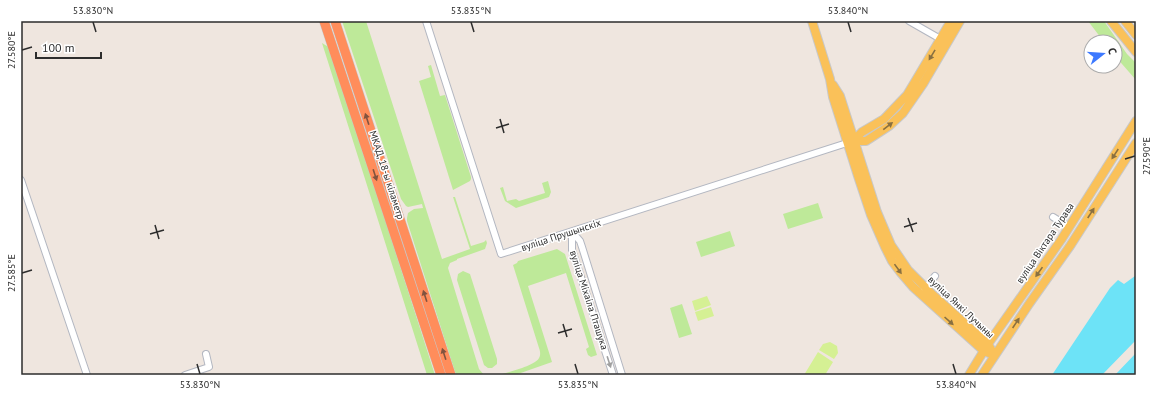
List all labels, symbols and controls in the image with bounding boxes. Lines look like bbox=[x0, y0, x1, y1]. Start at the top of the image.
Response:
text: 53.830°N bbox=[73, 4, 113, 17]
text: 53.835°N bbox=[451, 4, 491, 17]
text: 53.840°N bbox=[828, 4, 868, 17]
text: 27.580°E bbox=[5, 31, 18, 69]
scale bar bbox=[36, 34, 101, 60]
north arrow bbox=[1083, 34, 1123, 74]
text: 100 m bbox=[42, 40, 75, 55]
text: С bbox=[1105, 46, 1120, 56]
one-way arrow bbox=[928, 49, 935, 61]
one-way arrow bbox=[364, 113, 370, 125]
one-way arrow bbox=[882, 122, 893, 131]
street label: МКАД, 18-ы кіламетр bbox=[366, 129, 408, 221]
text: 27.590°E bbox=[1140, 137, 1153, 175]
one-way arrow bbox=[1112, 148, 1119, 160]
one-way arrow bbox=[373, 170, 379, 182]
street label: вуліца Віктара Турава bbox=[1013, 200, 1077, 286]
one-way arrow bbox=[1087, 208, 1095, 218]
street label: вуліца Прушынскіх bbox=[519, 216, 603, 254]
street label: вуліца Міхаіла Пташука bbox=[567, 249, 611, 351]
text: 27.585°E bbox=[5, 254, 18, 292]
one-way arrow bbox=[894, 264, 902, 274]
one-way arrow bbox=[1035, 266, 1043, 277]
street label: вуліца Янкі Лучыны bbox=[925, 273, 997, 341]
one-way arrow bbox=[422, 290, 428, 302]
one-way arrow bbox=[944, 316, 955, 325]
one-way arrow bbox=[1012, 318, 1020, 328]
one-way arrow bbox=[441, 348, 447, 360]
one-way arrow bbox=[606, 356, 612, 368]
text: 53.830°N bbox=[180, 378, 220, 391]
text: 53.835°N bbox=[558, 378, 598, 391]
text: 53.840°N bbox=[936, 378, 976, 391]

